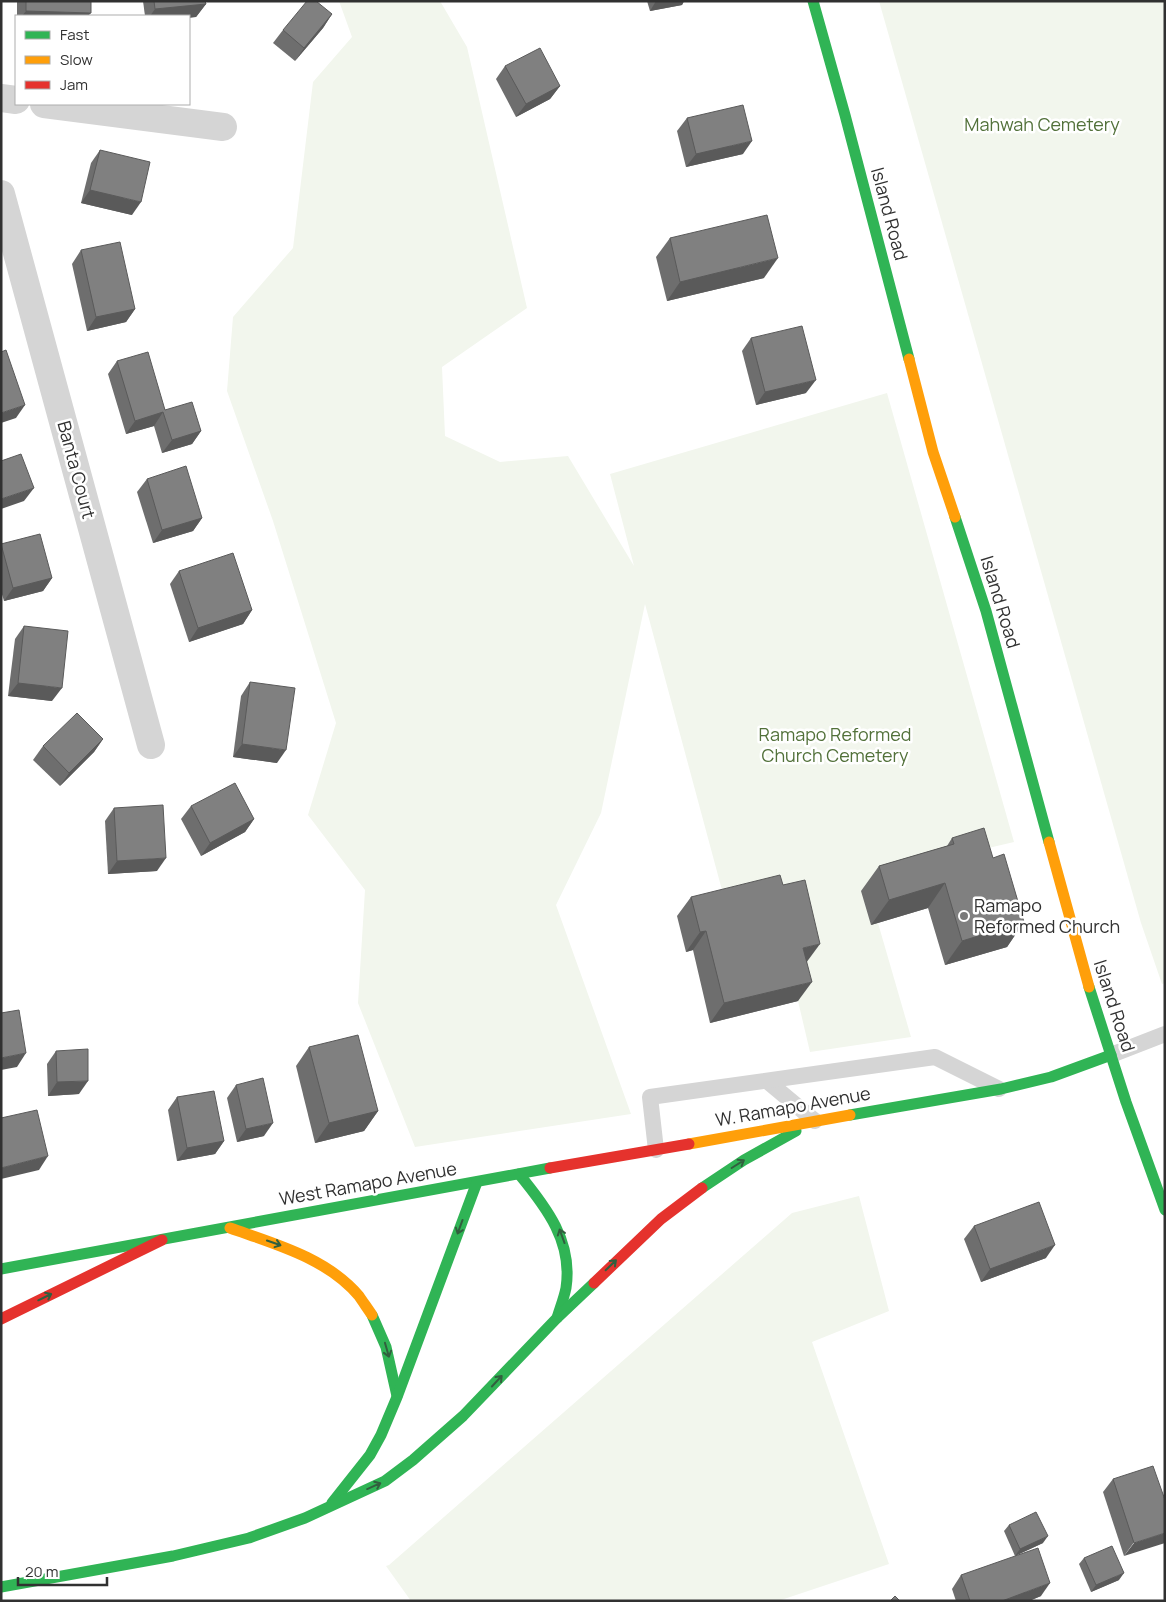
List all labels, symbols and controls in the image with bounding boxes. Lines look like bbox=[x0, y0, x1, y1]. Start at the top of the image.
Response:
legend bbox=[15, 15, 190, 105]
text: Fast bbox=[60, 24, 89, 45]
text: Slow bbox=[60, 49, 93, 70]
text: Jam bbox=[60, 74, 88, 95]
park label: Mahwah Cemetery bbox=[964, 112, 1120, 136]
street label: Island Road bbox=[866, 165, 914, 263]
street label: Banta Court bbox=[52, 418, 102, 521]
street label: Island Road bbox=[976, 553, 1026, 651]
park label: Ramapo Reformed Church Cemetery bbox=[759, 722, 911, 767]
place label: Ramapo Reformed Church bbox=[974, 893, 1120, 938]
marker: Ramapo Reformed Church bbox=[958, 910, 970, 922]
street label: Island Road bbox=[1089, 957, 1141, 1055]
street label: W. Ramapo Avenue bbox=[713, 1081, 872, 1131]
street label: West Ramapo Avenue bbox=[277, 1156, 458, 1210]
one-way arrow bbox=[730, 1159, 744, 1169]
one-way arrow bbox=[455, 1219, 464, 1234]
one-way arrow bbox=[557, 1229, 566, 1244]
one-way arrow bbox=[266, 1239, 282, 1248]
one-way arrow bbox=[605, 1259, 618, 1271]
one-way arrow bbox=[37, 1292, 52, 1301]
one-way arrow bbox=[383, 1342, 392, 1358]
one-way arrow bbox=[491, 1375, 503, 1388]
one-way arrow bbox=[366, 1480, 381, 1490]
scale bar bbox=[18, 1554, 106, 1586]
text: 20 m bbox=[25, 1561, 58, 1582]

